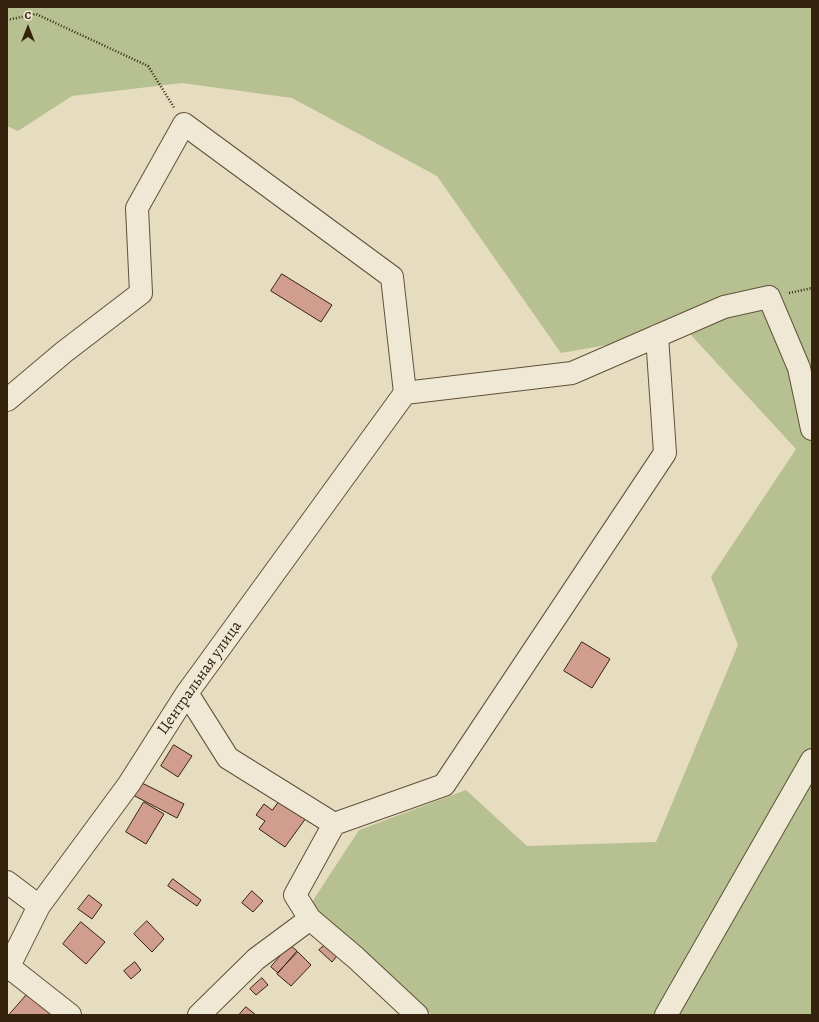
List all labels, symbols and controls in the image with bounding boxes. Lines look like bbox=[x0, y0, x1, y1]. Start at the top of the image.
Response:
north arrow bbox=[8, 8, 48, 48]
text: С bbox=[25, 8, 31, 23]
street label: Центральная улица bbox=[154, 618, 246, 738]

